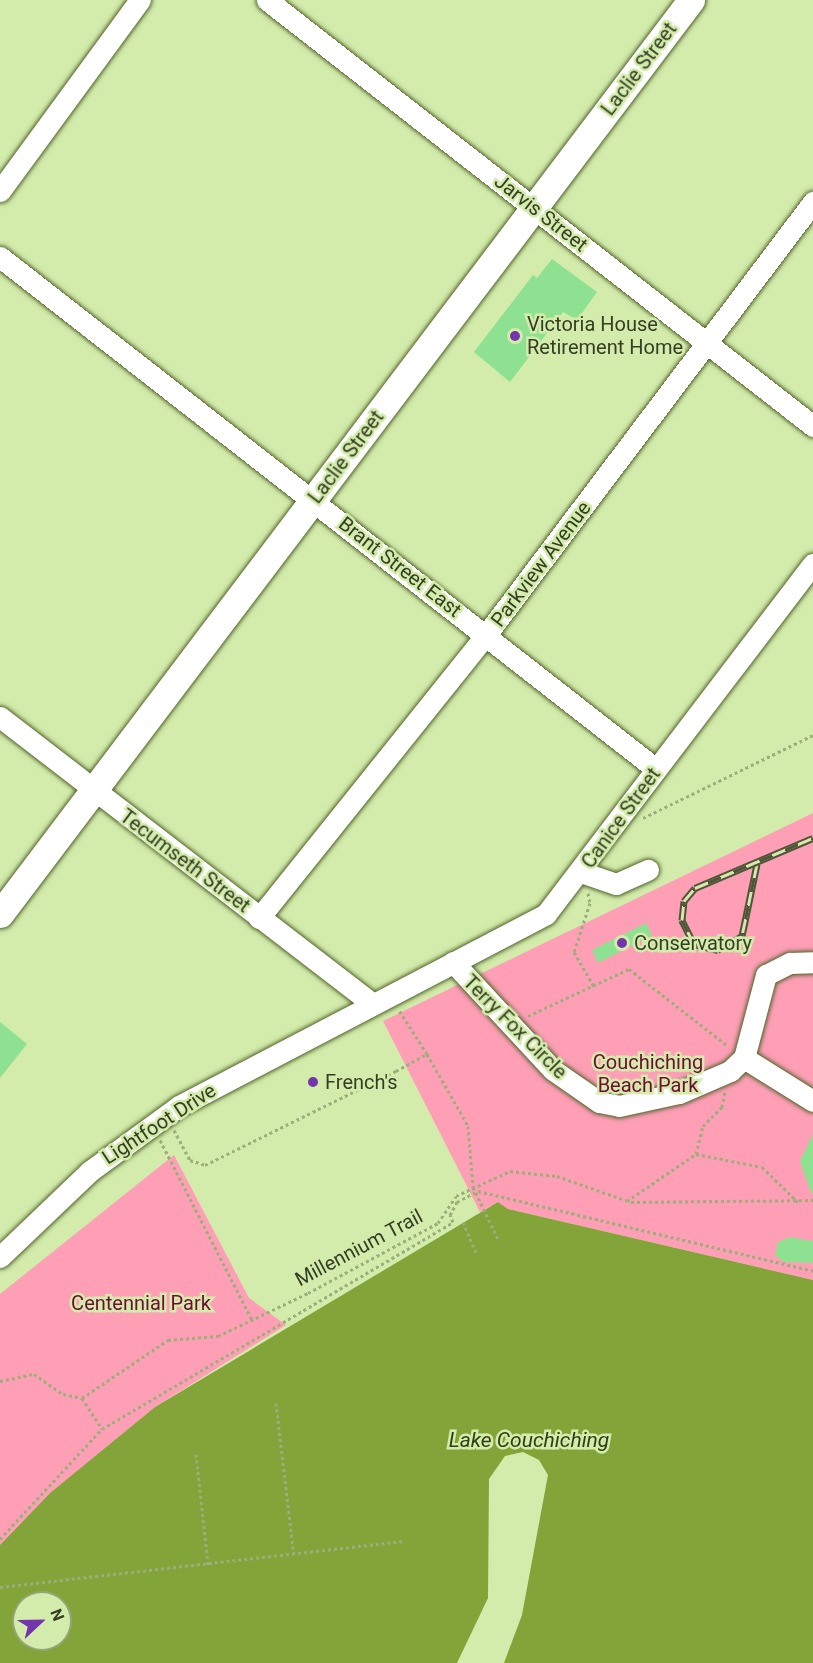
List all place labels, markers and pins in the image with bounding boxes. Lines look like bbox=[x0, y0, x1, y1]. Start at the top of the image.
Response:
place label: Victoria House Retirement Home bbox=[527, 312, 683, 359]
marker: Victoria House Retirement Home bbox=[508, 329, 522, 343]
place label: Conservatory bbox=[634, 931, 752, 955]
marker: Conservatory bbox=[615, 936, 629, 950]
place label: French's bbox=[325, 1070, 398, 1094]
marker: French's bbox=[306, 1075, 320, 1089]

